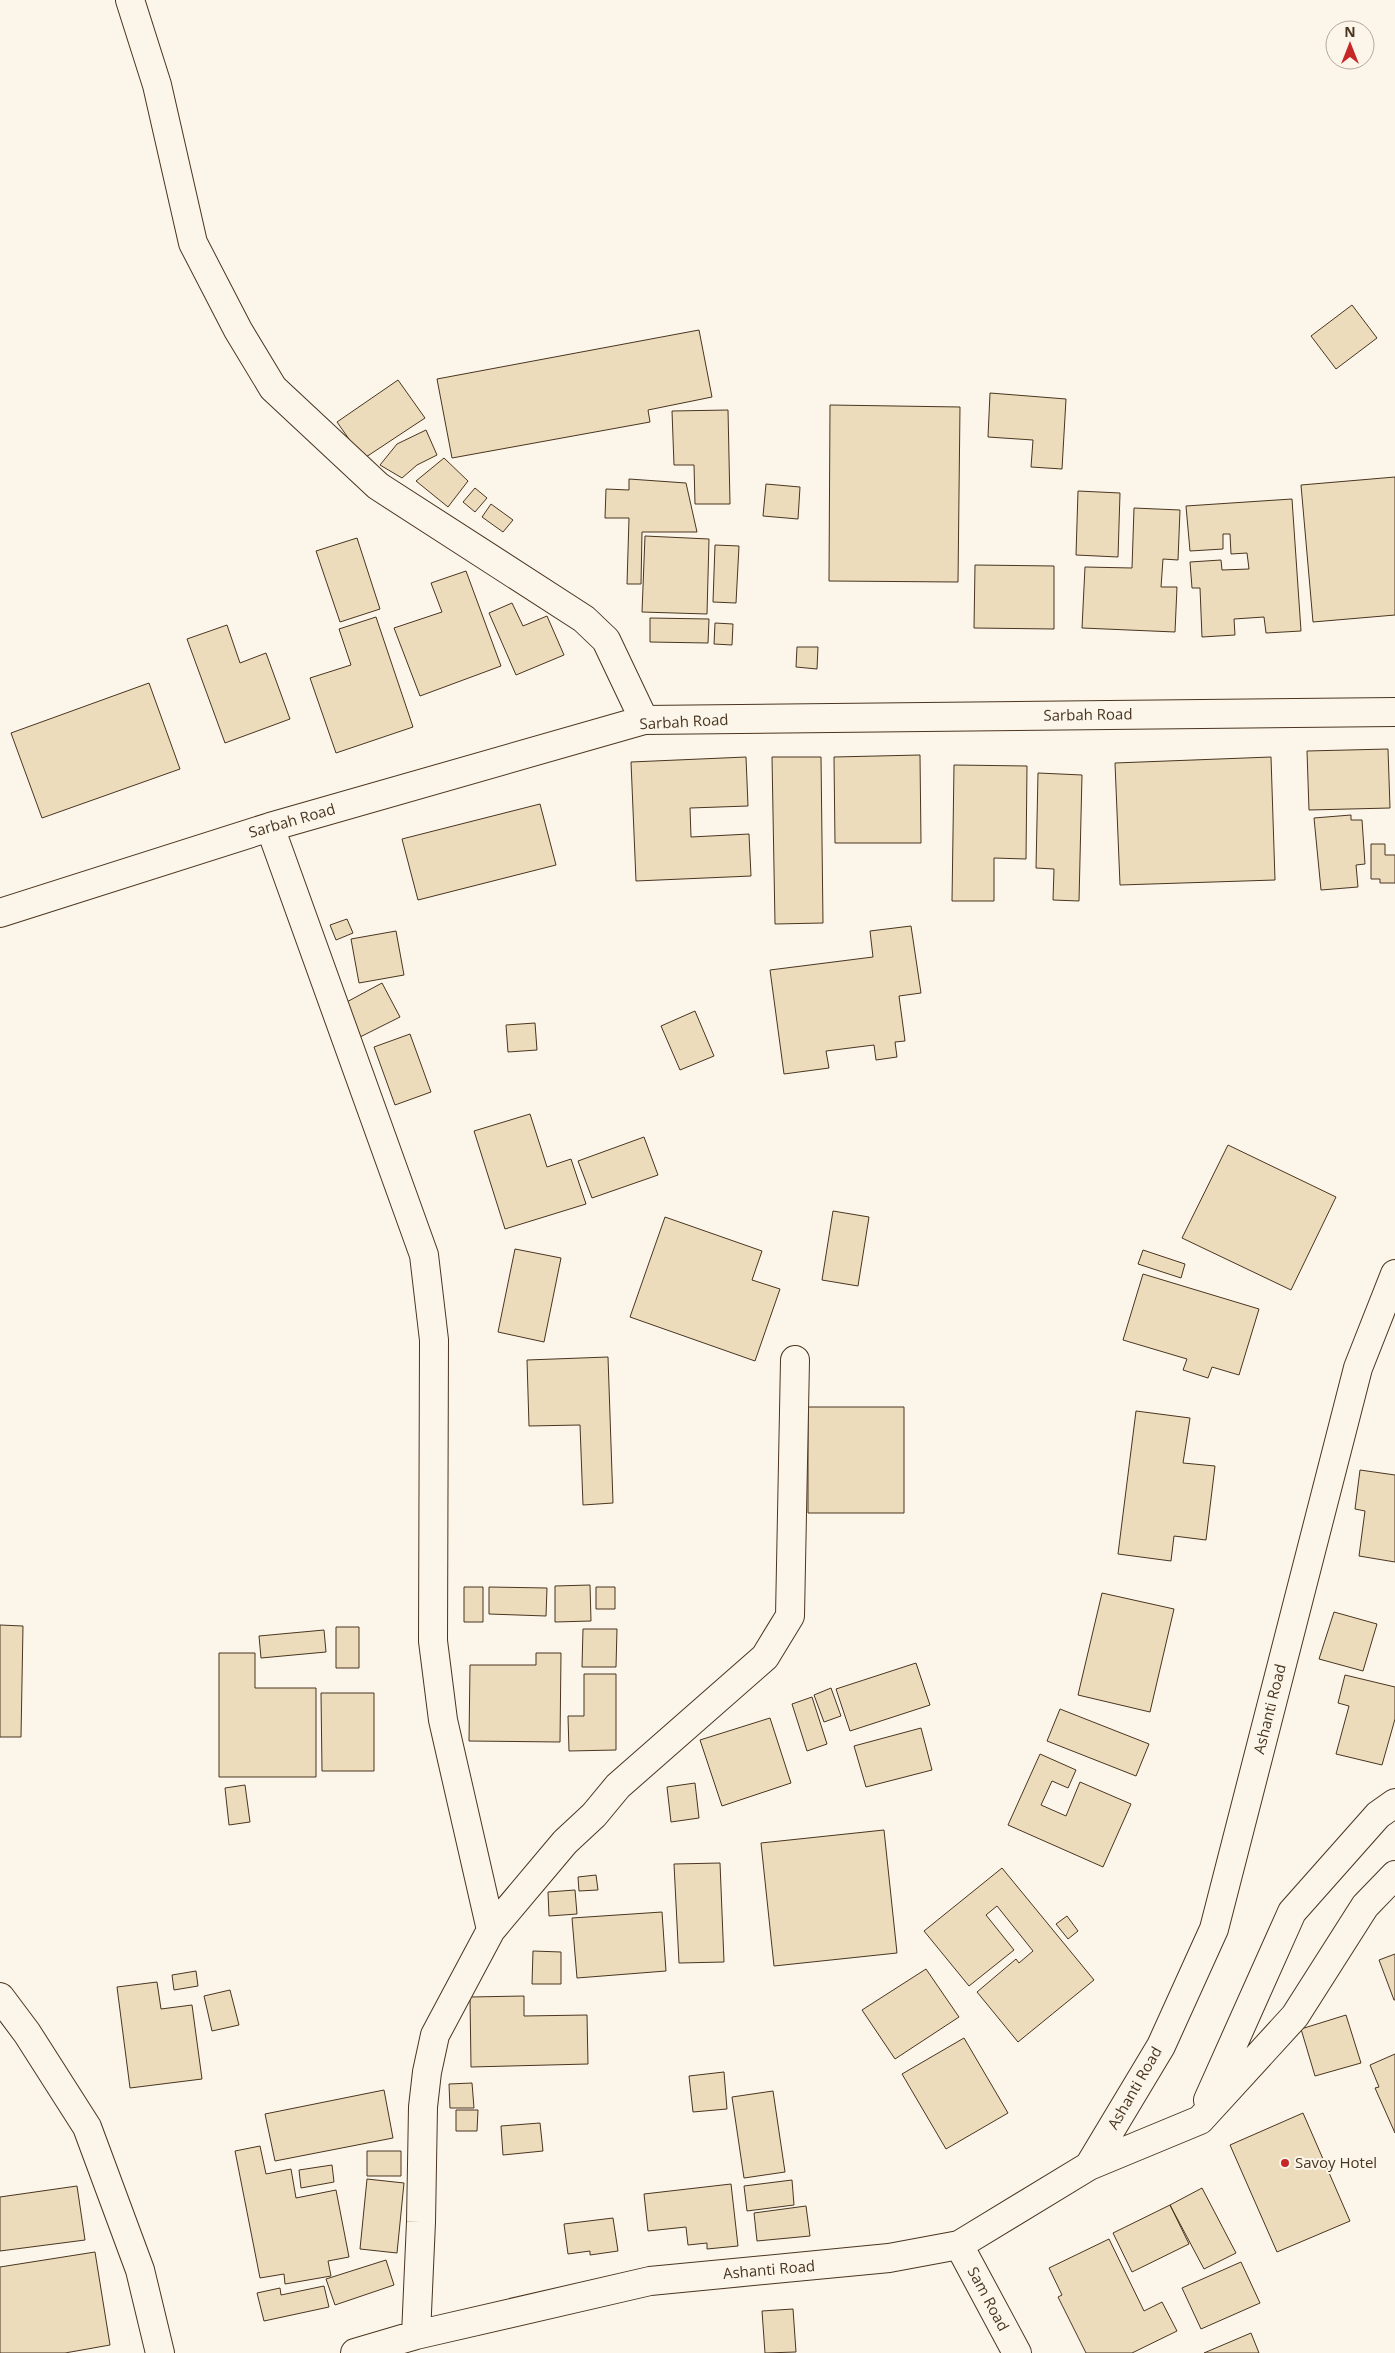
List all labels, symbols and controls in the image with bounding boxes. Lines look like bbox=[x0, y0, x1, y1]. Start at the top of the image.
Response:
north arrow bbox=[1325, 20, 1375, 70]
text: N bbox=[1344, 22, 1356, 41]
street label: Sarbah Road bbox=[1043, 703, 1133, 725]
street label: Sarbah Road bbox=[639, 709, 729, 733]
street label: Sarbah Road bbox=[246, 798, 337, 842]
street label: Ashanti Road bbox=[1248, 1662, 1290, 1756]
street label: Ashanti Road bbox=[1102, 2043, 1166, 2132]
place label: Savoy Hotel bbox=[1295, 2152, 1377, 2172]
marker: Savoy Hotel bbox=[1279, 2157, 1291, 2169]
street label: Ashanti Road bbox=[722, 2255, 816, 2283]
street label: Sam Road bbox=[964, 2263, 1014, 2334]

